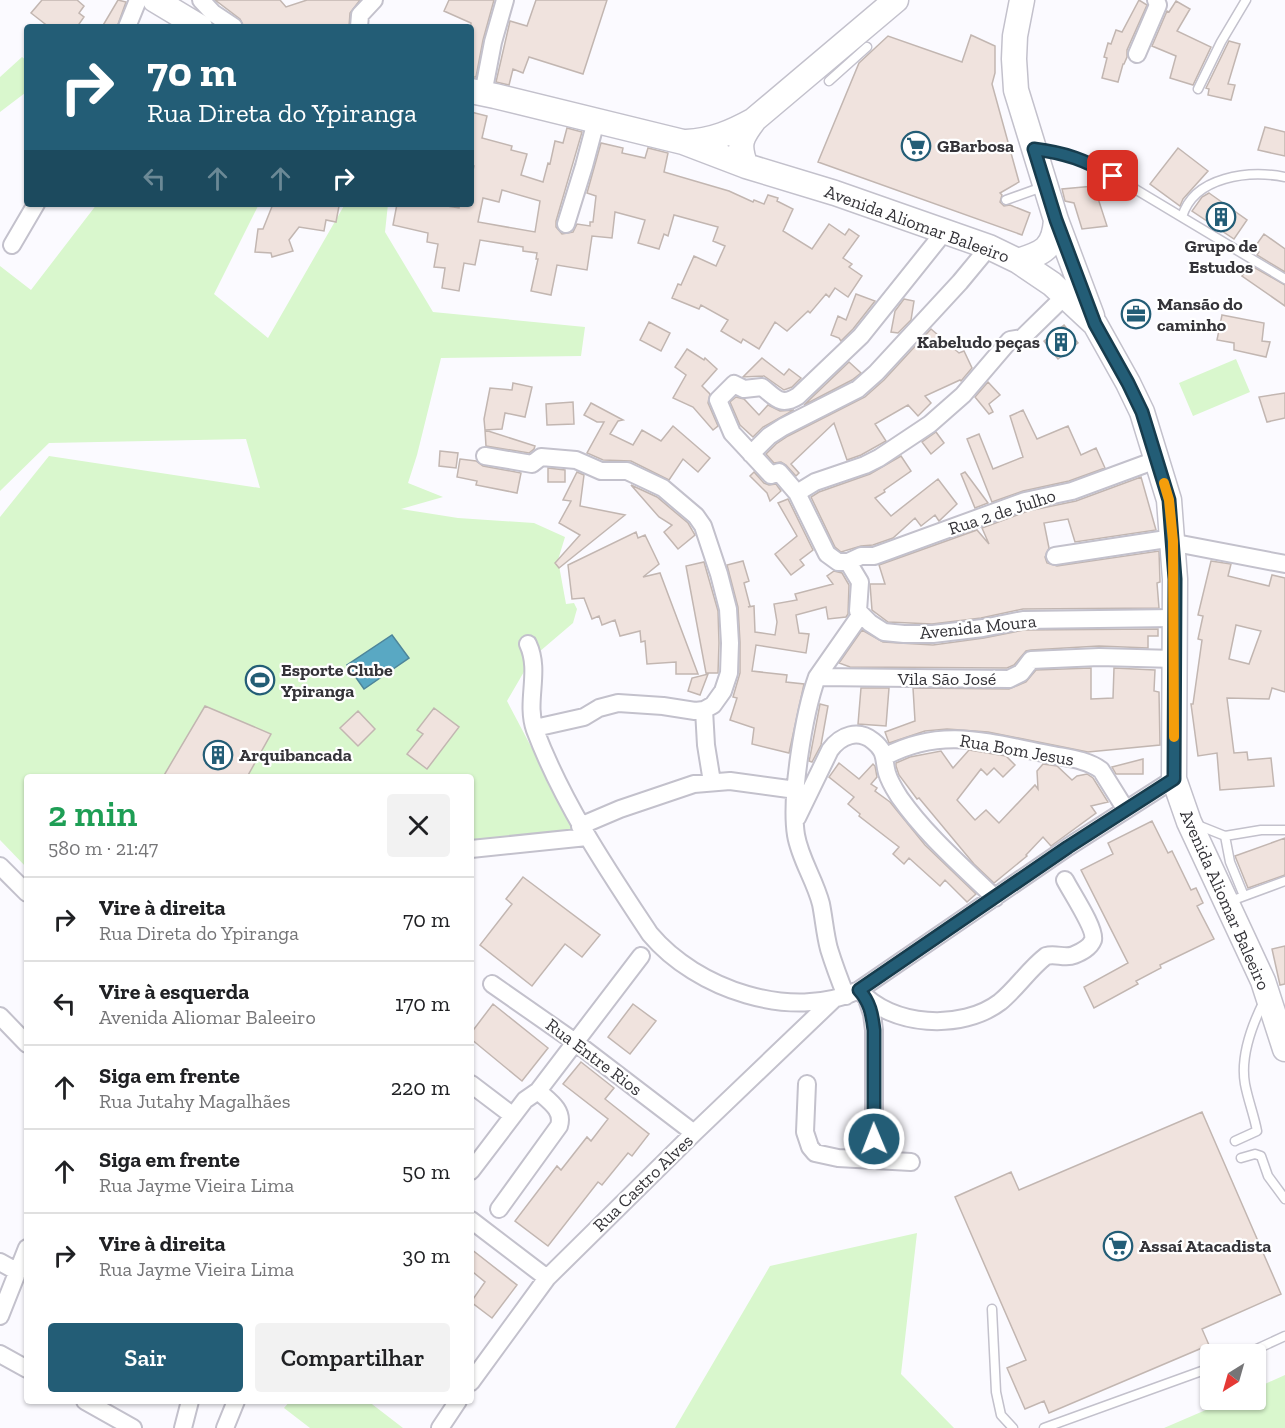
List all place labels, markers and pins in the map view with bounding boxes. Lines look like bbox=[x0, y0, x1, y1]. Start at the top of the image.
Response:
supermarket icon: GBarbosa bbox=[900, 130, 932, 162]
place label: GBarbosa bbox=[937, 135, 1014, 157]
pin bbox=[1087, 150, 1138, 201]
building icon: Grupo de Estudos bbox=[1205, 201, 1237, 233]
place label: Grupo de Estudos bbox=[1185, 235, 1258, 278]
place label: Mansão do caminho bbox=[1157, 293, 1243, 336]
office icon: Mansão do caminho bbox=[1120, 298, 1152, 330]
building icon: Kabeludo peças bbox=[1045, 326, 1077, 358]
place label: Kabeludo peças bbox=[917, 331, 1040, 353]
place label: Esporte Clube Ypiranga bbox=[281, 659, 393, 702]
sports icon: Esporte Clube Ypiranga bbox=[244, 664, 276, 696]
building icon: Arquibancada bbox=[202, 739, 234, 771]
place label: Arquibancada bbox=[239, 744, 352, 766]
supermarket icon: Assaí Atacadista bbox=[1102, 1230, 1134, 1262]
place label: Assaí Atacadista bbox=[1139, 1235, 1271, 1257]

